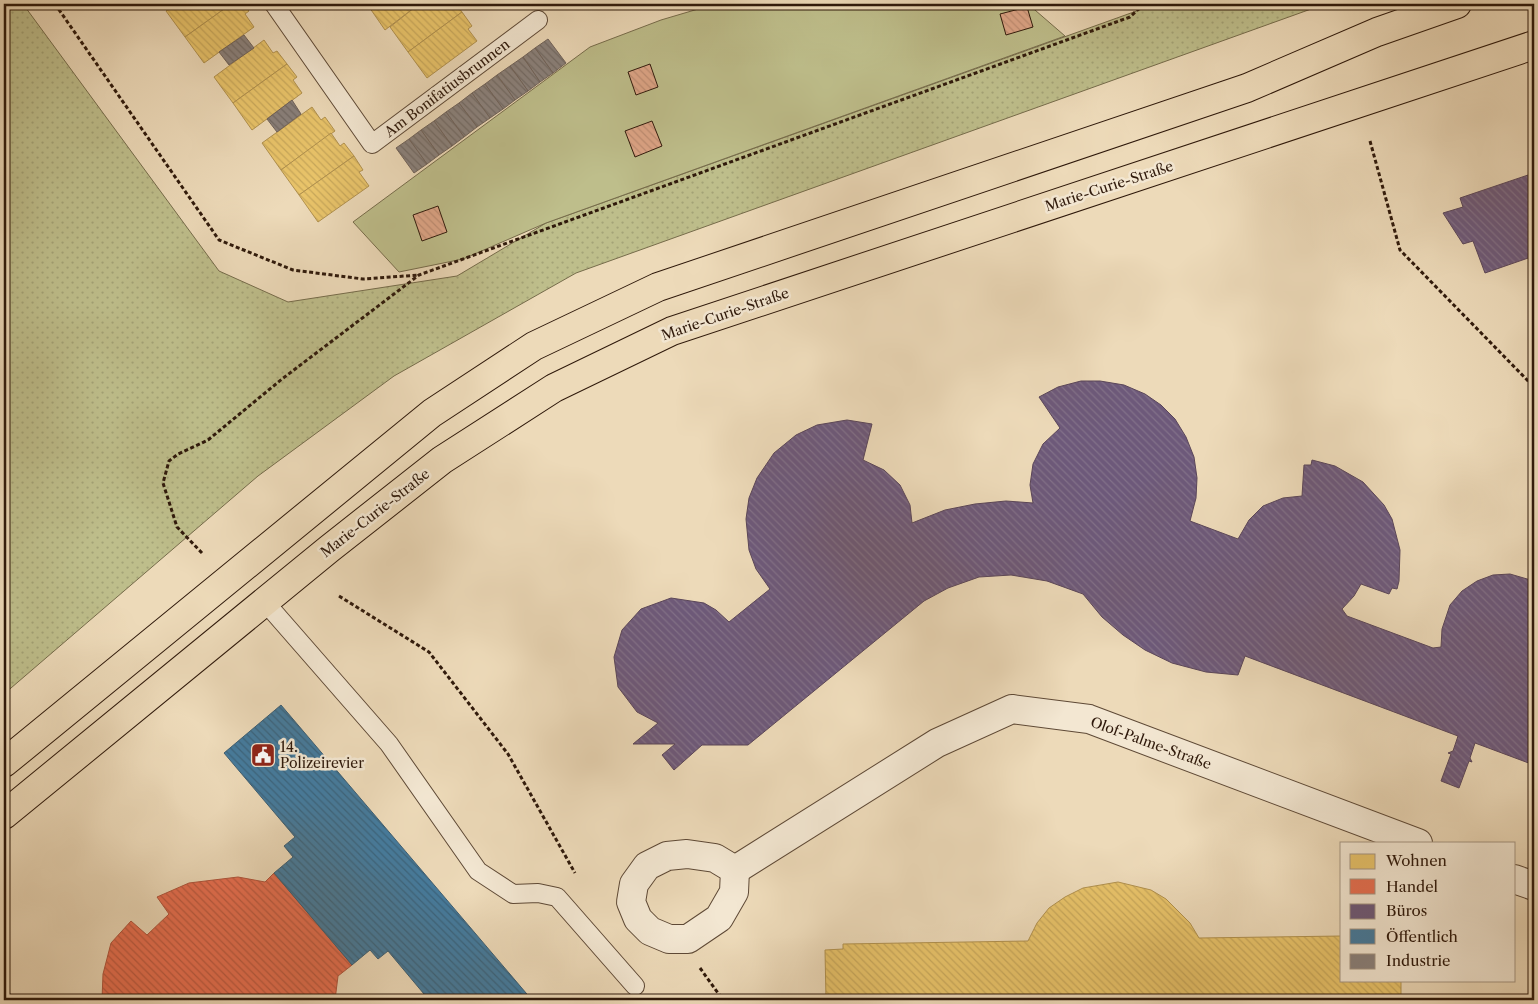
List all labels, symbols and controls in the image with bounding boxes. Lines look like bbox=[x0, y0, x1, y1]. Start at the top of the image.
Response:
street label: Am Bonifatiusbrunnen bbox=[380, 35, 513, 142]
street label: Marie-Curie-Straße bbox=[1043, 157, 1176, 215]
street label: Marie-Curie-Straße bbox=[659, 284, 791, 344]
street label: Marie-Curie-Straße bbox=[317, 465, 433, 561]
street label: Olof-Palme-Straße bbox=[1088, 713, 1214, 773]
place label: 14. Polizeirevier bbox=[280, 738, 364, 772]
public building icon: 14. Polizeirevier bbox=[250, 742, 276, 768]
legend bbox=[1340, 842, 1516, 982]
text: Wohnen bbox=[1385, 851, 1448, 870]
text: Handel bbox=[1386, 877, 1439, 896]
text: Büros bbox=[1386, 901, 1427, 920]
text: Öffentlich bbox=[1386, 927, 1459, 946]
text: Industrie bbox=[1386, 951, 1450, 970]

